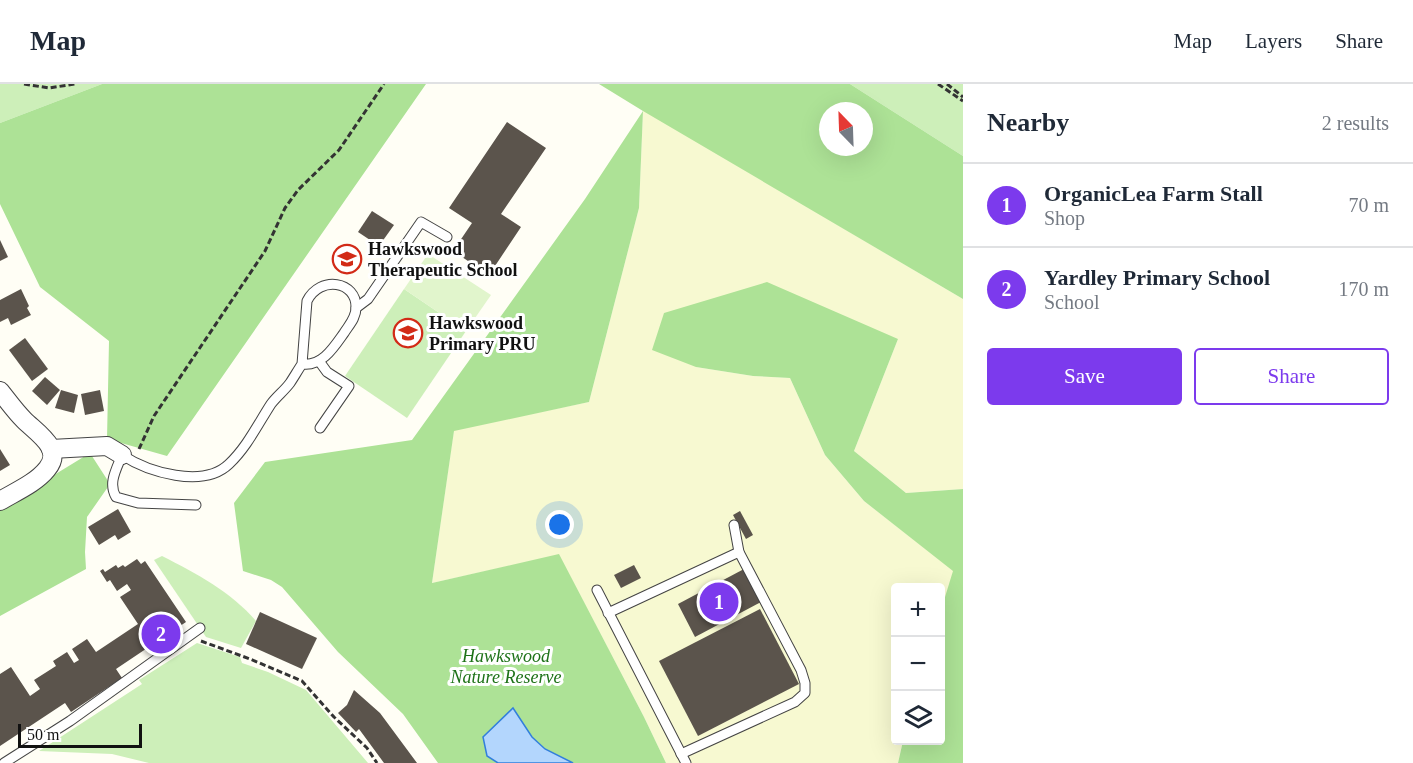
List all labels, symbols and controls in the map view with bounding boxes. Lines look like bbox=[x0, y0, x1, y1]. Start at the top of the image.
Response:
text: Map bbox=[30, 25, 86, 56]
text: Map bbox=[1174, 29, 1212, 53]
text: Layers bbox=[1245, 29, 1302, 53]
text: Share bbox=[1335, 29, 1383, 53]
north arrow bbox=[819, 102, 873, 156]
text: Nearby bbox=[987, 108, 1069, 137]
text: 2 results bbox=[1322, 112, 1389, 134]
text: OrganicLea Farm Stall bbox=[1044, 181, 1263, 206]
text: 1 bbox=[1002, 194, 1012, 216]
text: 70 m bbox=[1348, 194, 1389, 216]
text: Shop bbox=[1044, 207, 1085, 229]
place label: Hawkswood Therapeutic School bbox=[368, 239, 518, 280]
school or university icon: Hawkswood Therapeutic School bbox=[331, 243, 363, 275]
text: Yardley Primary School bbox=[1044, 265, 1270, 290]
text: 2 bbox=[1002, 278, 1012, 300]
text: 170 m bbox=[1338, 278, 1389, 300]
text: School bbox=[1044, 291, 1100, 313]
place label: Hawkswood Primary PRU bbox=[429, 313, 535, 354]
school or university icon: Hawkswood Primary PRU bbox=[392, 317, 424, 349]
button: Save bbox=[987, 348, 1182, 405]
button: Share bbox=[1194, 348, 1389, 405]
your location bbox=[545, 510, 574, 539]
pin: 1 bbox=[700, 580, 738, 624]
map controls bbox=[891, 583, 945, 745]
button: + bbox=[891, 583, 945, 637]
pin: 2 bbox=[142, 612, 180, 656]
button: − bbox=[891, 637, 945, 691]
park label: Hawkswood Nature Reserve bbox=[450, 646, 561, 687]
button: layers bbox=[891, 691, 945, 745]
scale bar bbox=[18, 721, 142, 748]
text: 50 m bbox=[27, 726, 59, 743]

